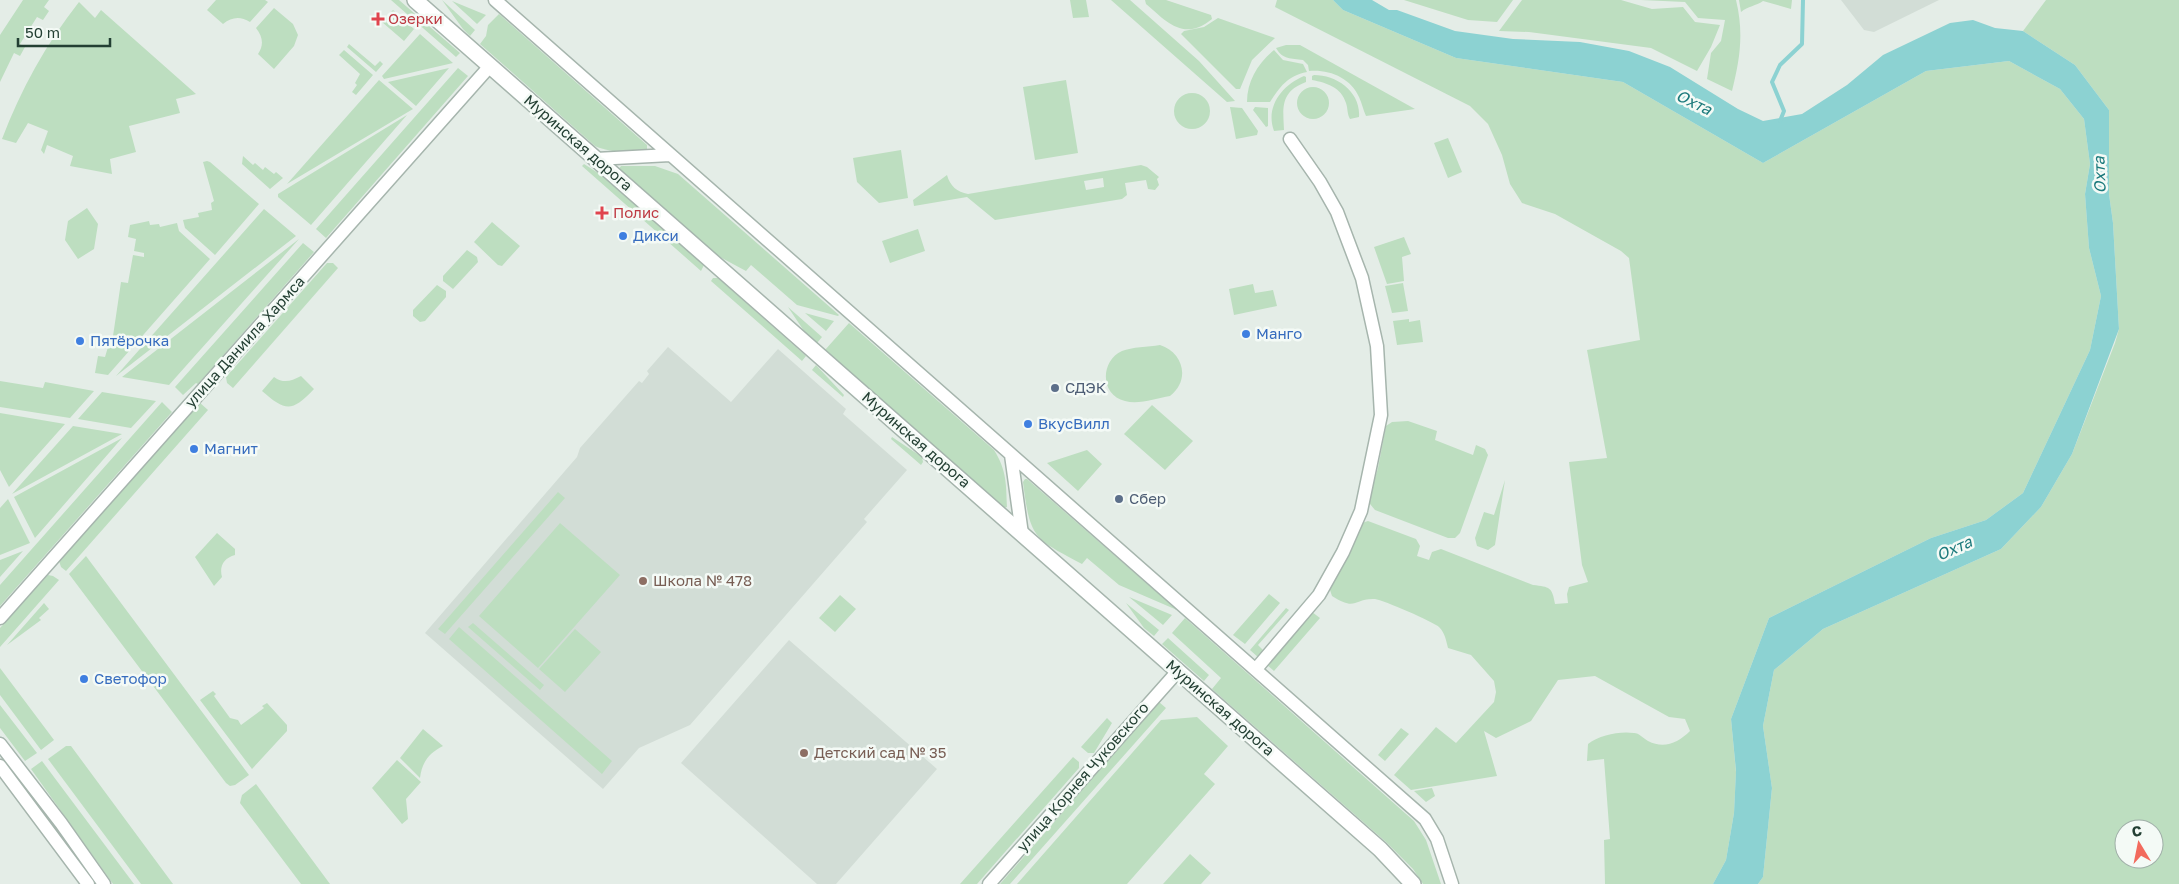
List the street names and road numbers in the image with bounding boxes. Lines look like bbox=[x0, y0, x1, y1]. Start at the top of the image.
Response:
street label: Муринская дорога bbox=[521, 90, 636, 194]
street label: улица Даниила Хармса bbox=[181, 272, 308, 411]
street label: Муринская дорога bbox=[859, 387, 974, 491]
street label: Муринская дорога bbox=[1163, 655, 1278, 759]
street label: улица Корнея Чуковского bbox=[1013, 698, 1152, 855]

